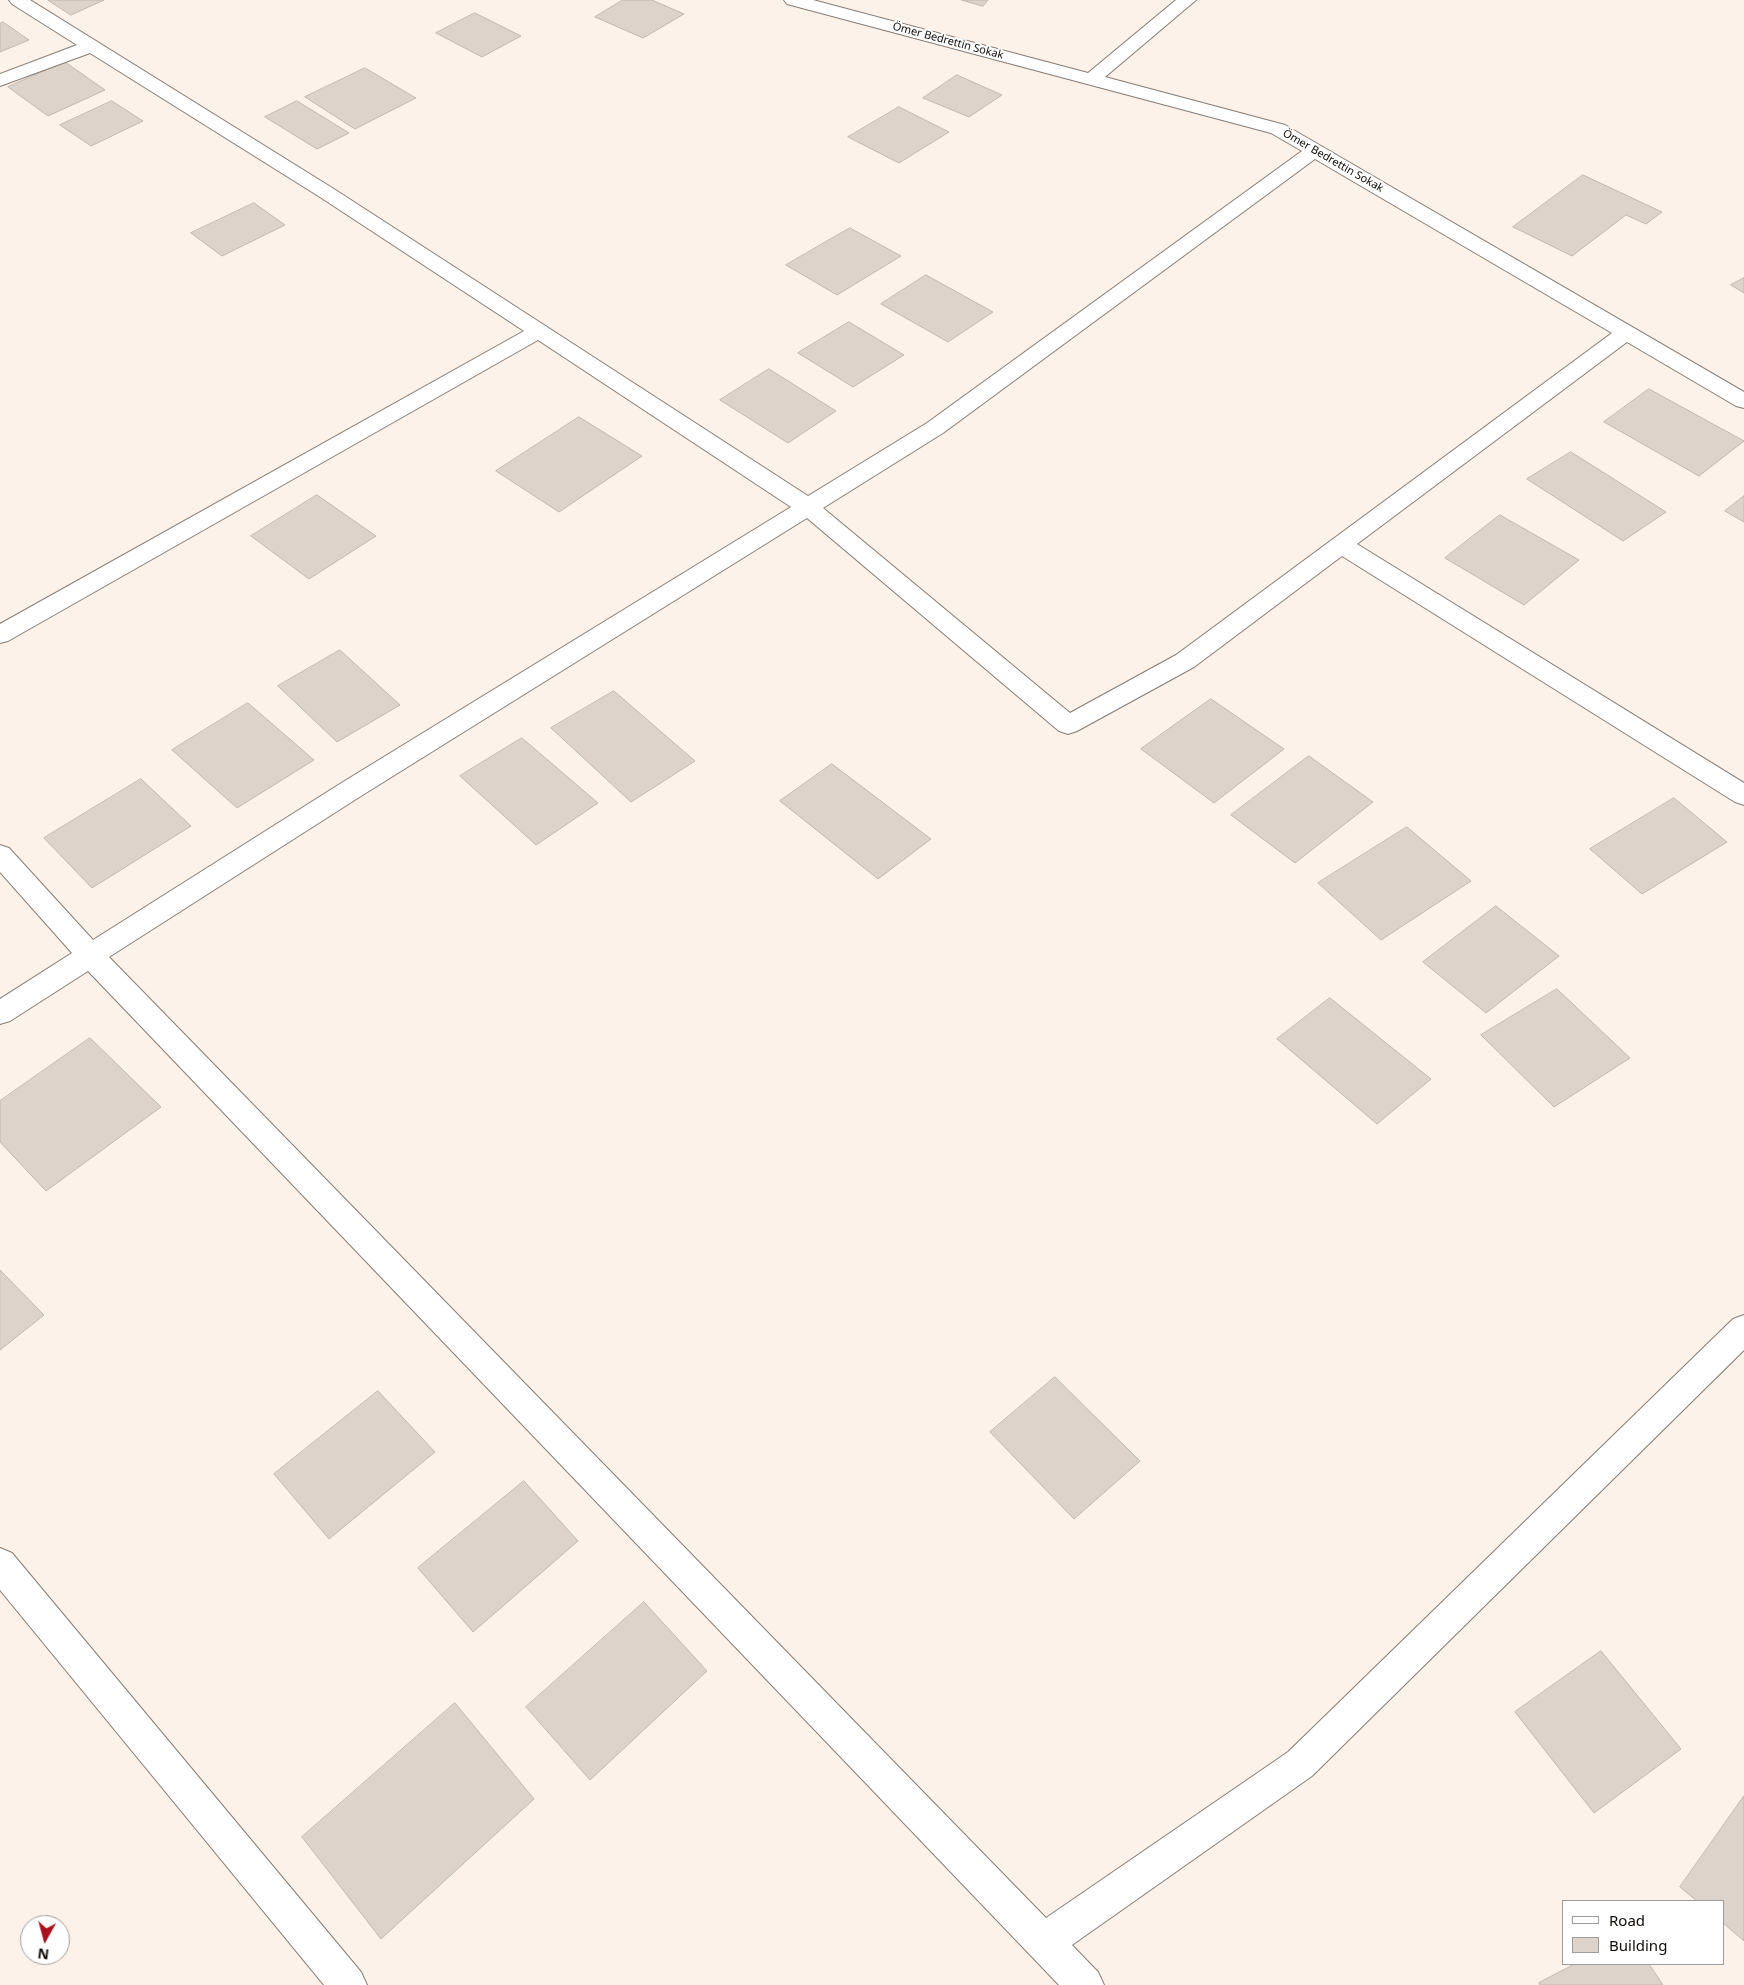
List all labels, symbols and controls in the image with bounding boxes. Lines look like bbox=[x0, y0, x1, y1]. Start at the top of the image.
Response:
street label: Ömer Bedrettin Sokak bbox=[891, 20, 1005, 62]
street label: Ömer Bedrettin Sokak bbox=[1280, 127, 1386, 195]
legend bbox=[1562, 1900, 1724, 1965]
text: Road bbox=[1609, 1910, 1645, 1930]
north arrow bbox=[20, 1915, 70, 1965]
text: Building bbox=[1609, 1935, 1667, 1955]
text: N bbox=[36, 1944, 50, 1965]

